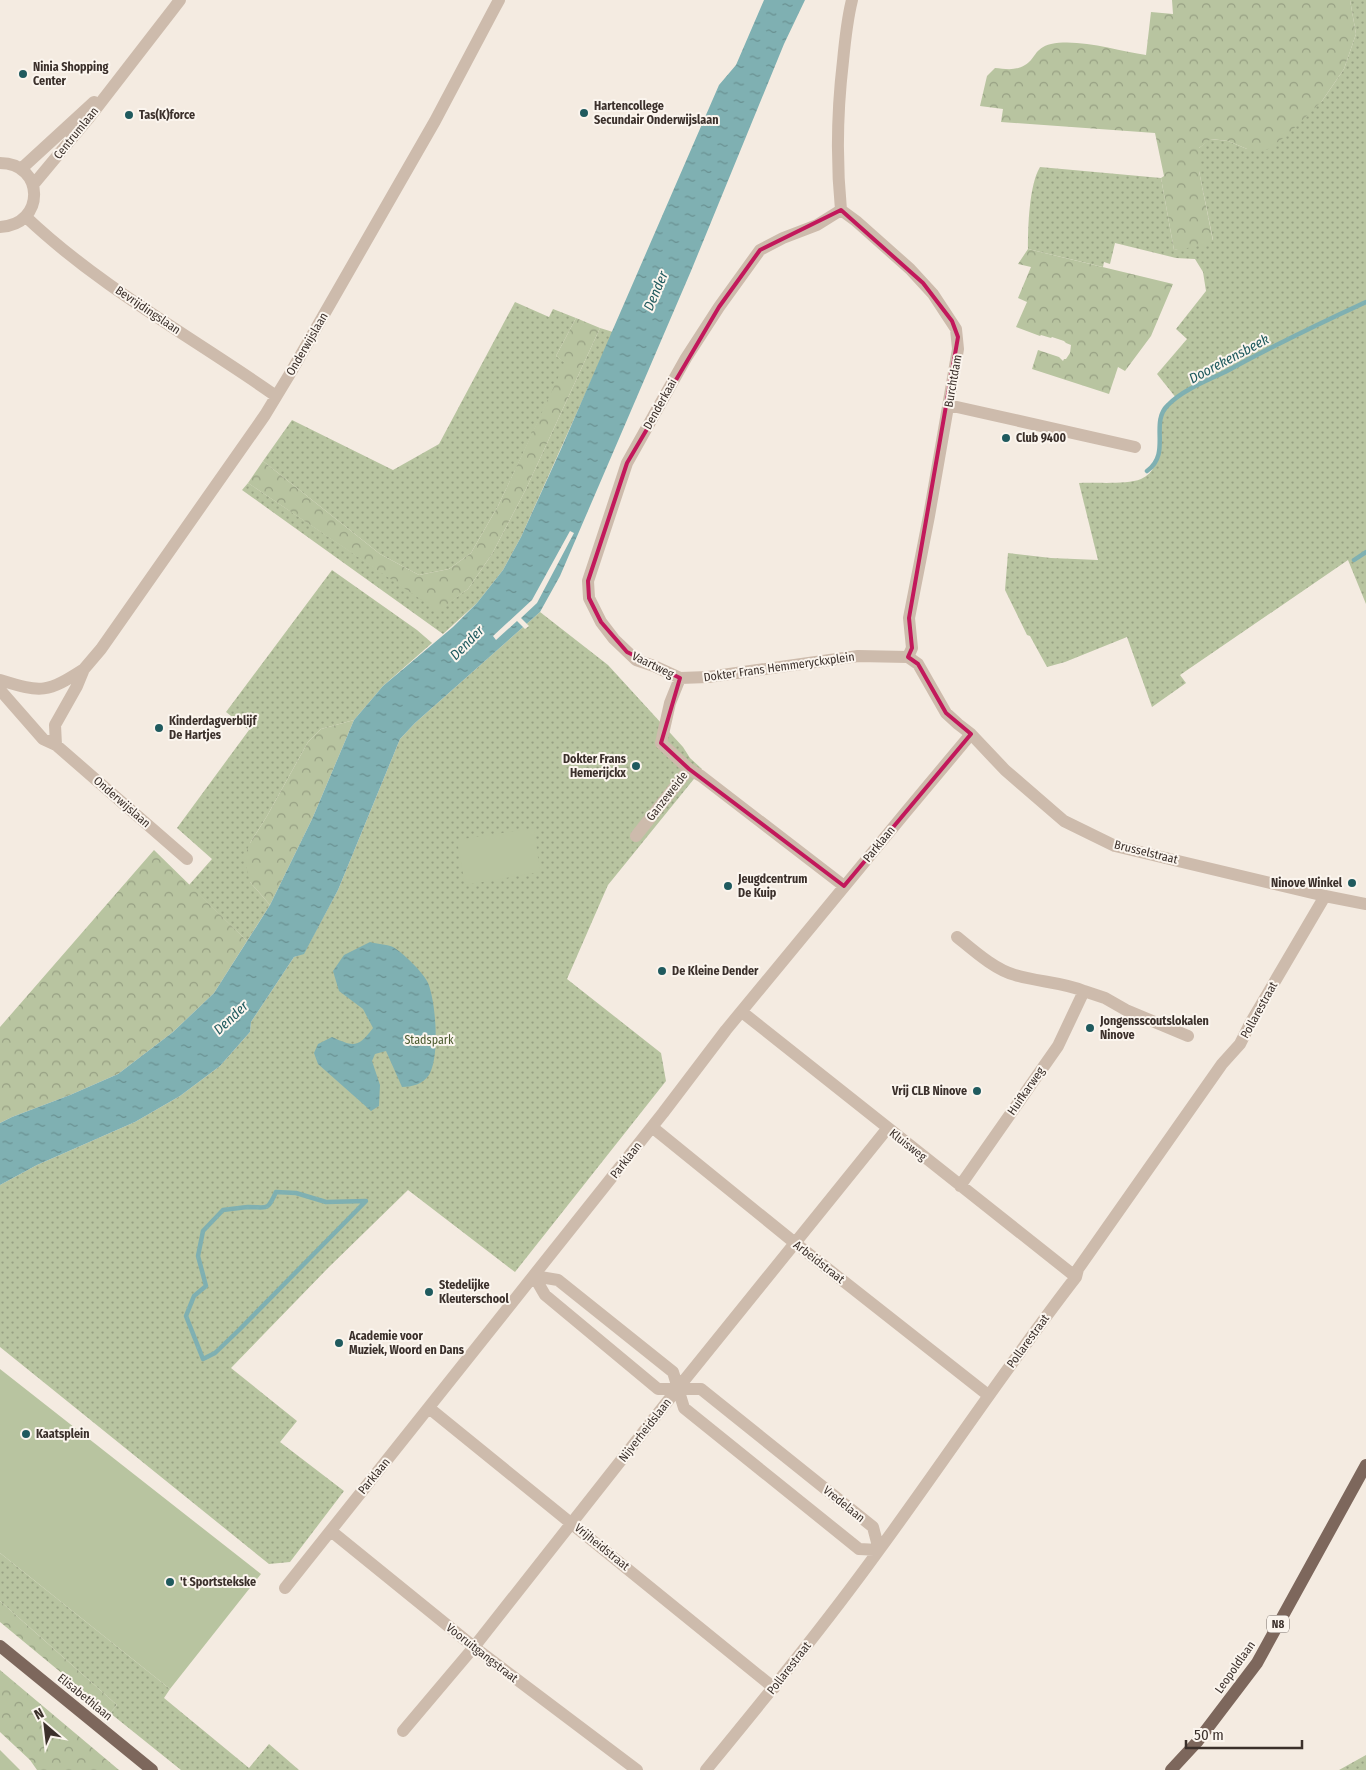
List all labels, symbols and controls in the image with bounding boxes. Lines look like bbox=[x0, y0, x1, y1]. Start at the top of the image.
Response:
place label: Ninia Shopping Center bbox=[33, 60, 109, 88]
marker: Ninia Shopping Center bbox=[17, 68, 29, 80]
place label: Hartencollege Secundair Onderwijslaan bbox=[594, 99, 718, 127]
street label: Centrumlaan bbox=[51, 104, 101, 162]
marker: Hartencollege Secundair Onderwijslaan bbox=[578, 107, 590, 119]
place label: Tas(K)force bbox=[139, 108, 195, 122]
marker: Tas(K)force bbox=[123, 109, 135, 121]
water label: Dender bbox=[640, 268, 672, 313]
street label: Bevrijdingslaan bbox=[113, 283, 183, 337]
street label: Onderwijslaan bbox=[283, 310, 331, 378]
water label: Doorekensbeek bbox=[1186, 331, 1272, 387]
street label: Burchtdam bbox=[941, 353, 965, 409]
street label: Denderkaai bbox=[640, 376, 680, 432]
place label: Club 9400 bbox=[1016, 431, 1067, 445]
marker: Club 9400 bbox=[1000, 432, 1012, 444]
water label: Dender bbox=[446, 622, 488, 664]
street label: Vaartweg bbox=[630, 649, 677, 681]
street label: Dokter Frans Hemmeryckxplein bbox=[703, 649, 855, 685]
place label: Kinderdagverblijf De Hartjes bbox=[169, 714, 257, 742]
marker: Kinderdagverblijf De Hartjes bbox=[153, 722, 165, 734]
place label: Dokter Frans Hemerijckx bbox=[563, 752, 627, 780]
marker: Dokter Frans Hemerijckx bbox=[630, 760, 642, 772]
street label: Ganzeweide bbox=[643, 768, 691, 823]
street label: Onderwijslaan bbox=[91, 774, 153, 830]
street label: Parklaan bbox=[860, 823, 898, 865]
street label: Brusselstraat bbox=[1113, 837, 1179, 867]
place label: Jeugdcentrum De Kuip bbox=[737, 872, 807, 900]
place label: Ninove Winkel bbox=[1271, 876, 1343, 890]
marker: Ninove Winkel bbox=[1346, 877, 1358, 889]
marker: Jeugdcentrum De Kuip bbox=[722, 880, 734, 892]
place label: De Kleine Dender bbox=[672, 964, 759, 978]
marker: De Kleine Dender bbox=[656, 965, 668, 977]
street label: Pollarestraat bbox=[1238, 979, 1280, 1041]
water label: Dender bbox=[210, 997, 253, 1038]
place label: Jongensscoutslokalen Ninove bbox=[1099, 1014, 1209, 1042]
marker: Jongensscoutslokalen Ninove bbox=[1084, 1022, 1096, 1034]
park label: Stadspark bbox=[404, 1033, 454, 1047]
street label: Huifkarweg bbox=[1004, 1064, 1048, 1118]
place label: Vrij CLB Ninove bbox=[891, 1084, 967, 1098]
marker: Vrij CLB Ninove bbox=[971, 1085, 983, 1097]
street label: Kluisweg bbox=[887, 1126, 930, 1164]
street label: Parklaan bbox=[607, 1139, 645, 1181]
street label: Arbeidstraat bbox=[791, 1238, 847, 1286]
place label: Stedelijke Kleuterschool bbox=[439, 1278, 509, 1306]
marker: Stedelijke Kleuterschool bbox=[423, 1286, 435, 1298]
street label: Pollarestraat bbox=[1004, 1311, 1052, 1370]
place label: Academie voor Muziek, Woord en Dans bbox=[348, 1329, 465, 1357]
marker: Academie voor Muziek, Woord en Dans bbox=[333, 1337, 345, 1349]
street label: Nijverheidslaan bbox=[616, 1395, 674, 1465]
place label: Kaatsplein bbox=[36, 1427, 89, 1441]
marker: Kaatsplein bbox=[20, 1428, 32, 1440]
street label: Parklaan bbox=[355, 1455, 393, 1497]
street label: Vredelaan bbox=[820, 1483, 868, 1525]
street label: Vrijheidstraat bbox=[572, 1521, 632, 1573]
place label: 't Sportstekske bbox=[180, 1575, 256, 1589]
marker: 't Sportstekske bbox=[164, 1576, 176, 1588]
road number: N8 bbox=[1267, 1616, 1289, 1632]
street label: Vooruitgangstraat bbox=[443, 1621, 521, 1685]
street label: Leopoldlaan bbox=[1212, 1638, 1258, 1696]
street label: Pollarestraat bbox=[764, 1639, 814, 1697]
street label: Elisabethlaan bbox=[55, 1671, 115, 1723]
north arrow bbox=[20, 1700, 70, 1750]
text: N bbox=[31, 1704, 47, 1723]
scale bar bbox=[1186, 1718, 1302, 1750]
text: 50 m bbox=[1194, 1726, 1224, 1744]

